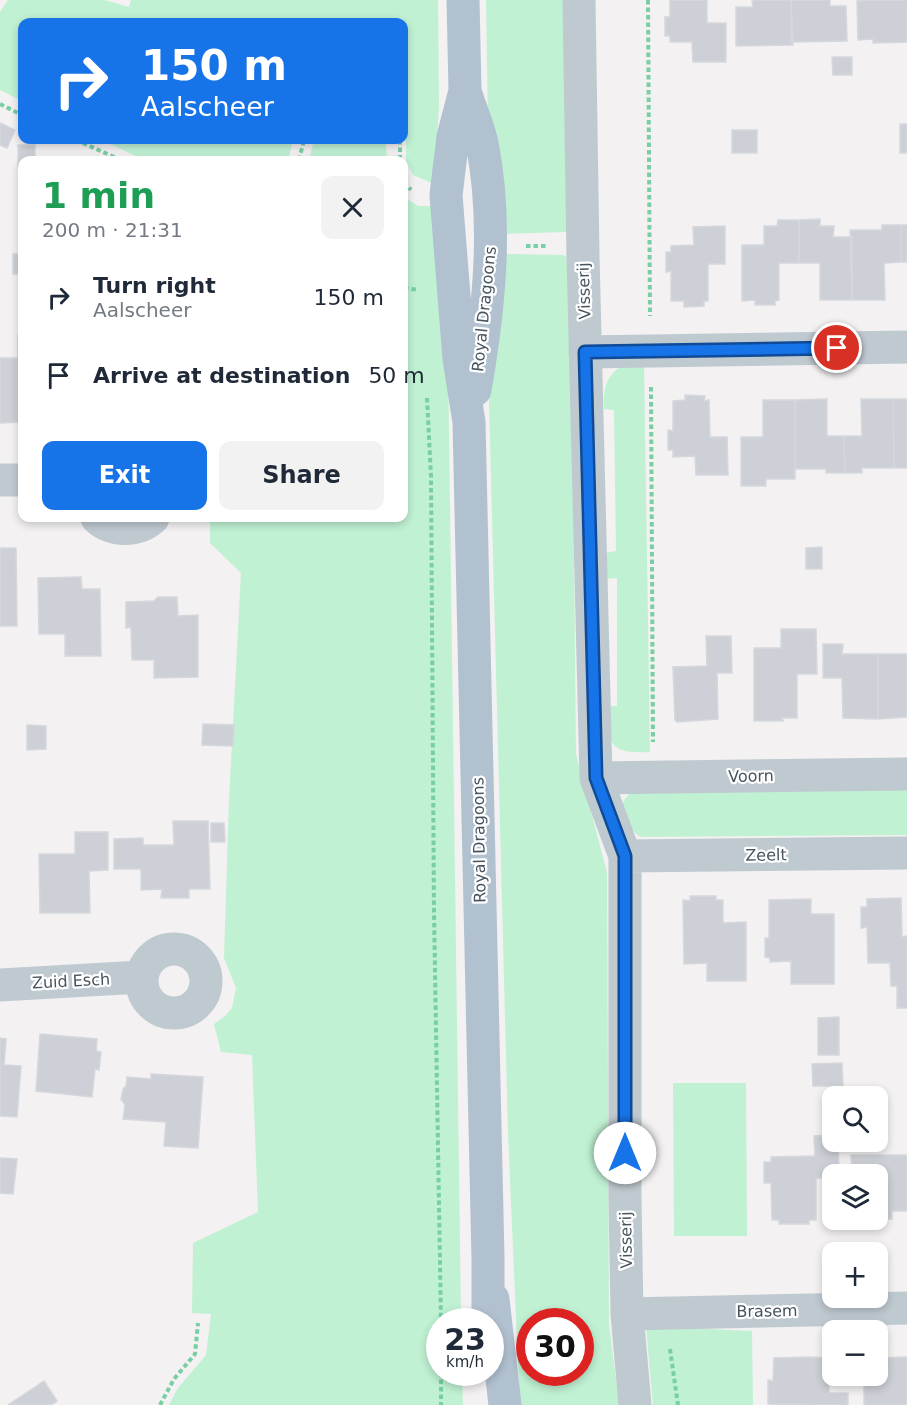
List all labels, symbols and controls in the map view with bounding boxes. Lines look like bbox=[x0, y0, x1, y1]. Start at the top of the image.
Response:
text: 150 m bbox=[141, 41, 287, 90]
icon: right bbox=[42, 42, 120, 120]
text: Aalscheer bbox=[141, 91, 274, 122]
text: 1 min bbox=[42, 175, 155, 216]
button: close bbox=[321, 176, 384, 239]
text: 200 m · 21:31 bbox=[42, 218, 183, 242]
street label: Royal Dragoons bbox=[468, 245, 500, 373]
street label: Visserij bbox=[574, 262, 594, 320]
text: Turn right bbox=[93, 273, 216, 298]
icon: right bbox=[42, 281, 75, 314]
text: 150 m bbox=[314, 285, 384, 310]
text: Aalscheer bbox=[93, 298, 191, 322]
pin bbox=[811, 322, 862, 373]
icon: arrive bbox=[820, 331, 853, 364]
icon: arrive bbox=[42, 359, 75, 392]
text: Arrive at destination bbox=[93, 363, 350, 388]
text: 50 m bbox=[368, 363, 425, 388]
button: Exit bbox=[42, 441, 207, 510]
button: Share bbox=[219, 441, 384, 510]
street label: Voorn bbox=[728, 766, 774, 786]
street label: Royal Dragoons bbox=[468, 777, 490, 903]
street label: Zeelt bbox=[745, 845, 787, 865]
street label: Zuid Esch bbox=[31, 969, 111, 993]
map controls bbox=[822, 1086, 888, 1386]
button: search bbox=[822, 1086, 888, 1152]
position arrow bbox=[593, 1121, 657, 1185]
button: layers bbox=[822, 1164, 888, 1230]
street label: Visserij bbox=[616, 1211, 636, 1269]
button: + bbox=[822, 1242, 888, 1308]
street label: Brasem bbox=[736, 1301, 798, 1321]
speed limit sign: 30 bbox=[516, 1308, 594, 1386]
button: − bbox=[822, 1320, 888, 1386]
text: 23 bbox=[444, 1322, 486, 1357]
text: km/h bbox=[446, 1353, 484, 1371]

